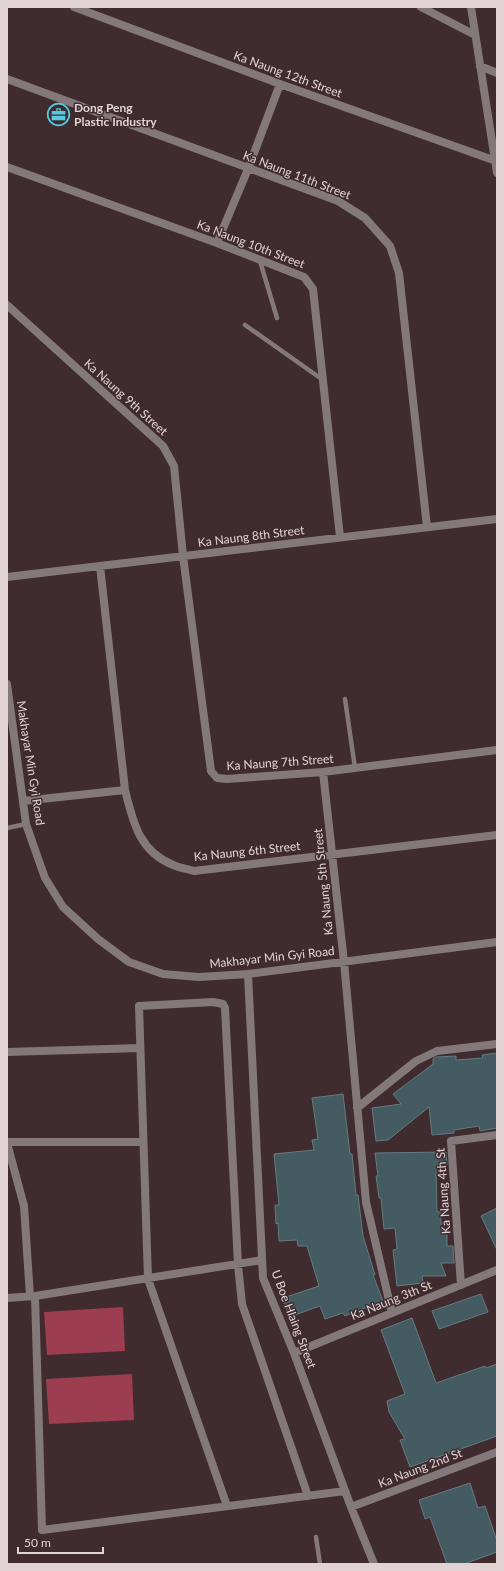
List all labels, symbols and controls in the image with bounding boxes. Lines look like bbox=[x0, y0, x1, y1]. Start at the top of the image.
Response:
street label: Ka Naung 12th Street bbox=[232, 47, 345, 101]
place label: Dong Peng Plastic Industry bbox=[74, 100, 157, 129]
office icon: Dong Peng Plastic Industry bbox=[45, 101, 71, 127]
street label: Ka Naung 11th Street bbox=[241, 148, 354, 203]
street label: Ka Naung 10th Street bbox=[195, 217, 308, 272]
street label: Ka Naung 9th Street bbox=[81, 356, 171, 439]
street label: Ka Naung 8th Street bbox=[197, 522, 306, 550]
street label: Makhayar Min Gyi Road bbox=[14, 700, 48, 826]
street label: Ka Naung 7th Street bbox=[226, 751, 335, 773]
street label: Ka Naung 5th Street bbox=[310, 827, 336, 936]
street label: Ka Naung 6th Street bbox=[193, 838, 302, 864]
street label: Makhayar Min Gyi Road bbox=[209, 943, 335, 971]
street label: Ka Naung 4th St bbox=[432, 1147, 453, 1235]
street label: U Boe Hlaing Street bbox=[268, 1268, 320, 1371]
street label: Ka Naung 3th St bbox=[348, 1277, 434, 1323]
street label: Ka Naung 2nd St bbox=[376, 1445, 465, 1491]
scale bar bbox=[18, 1529, 103, 1555]
text: 50 m bbox=[24, 1535, 51, 1550]

